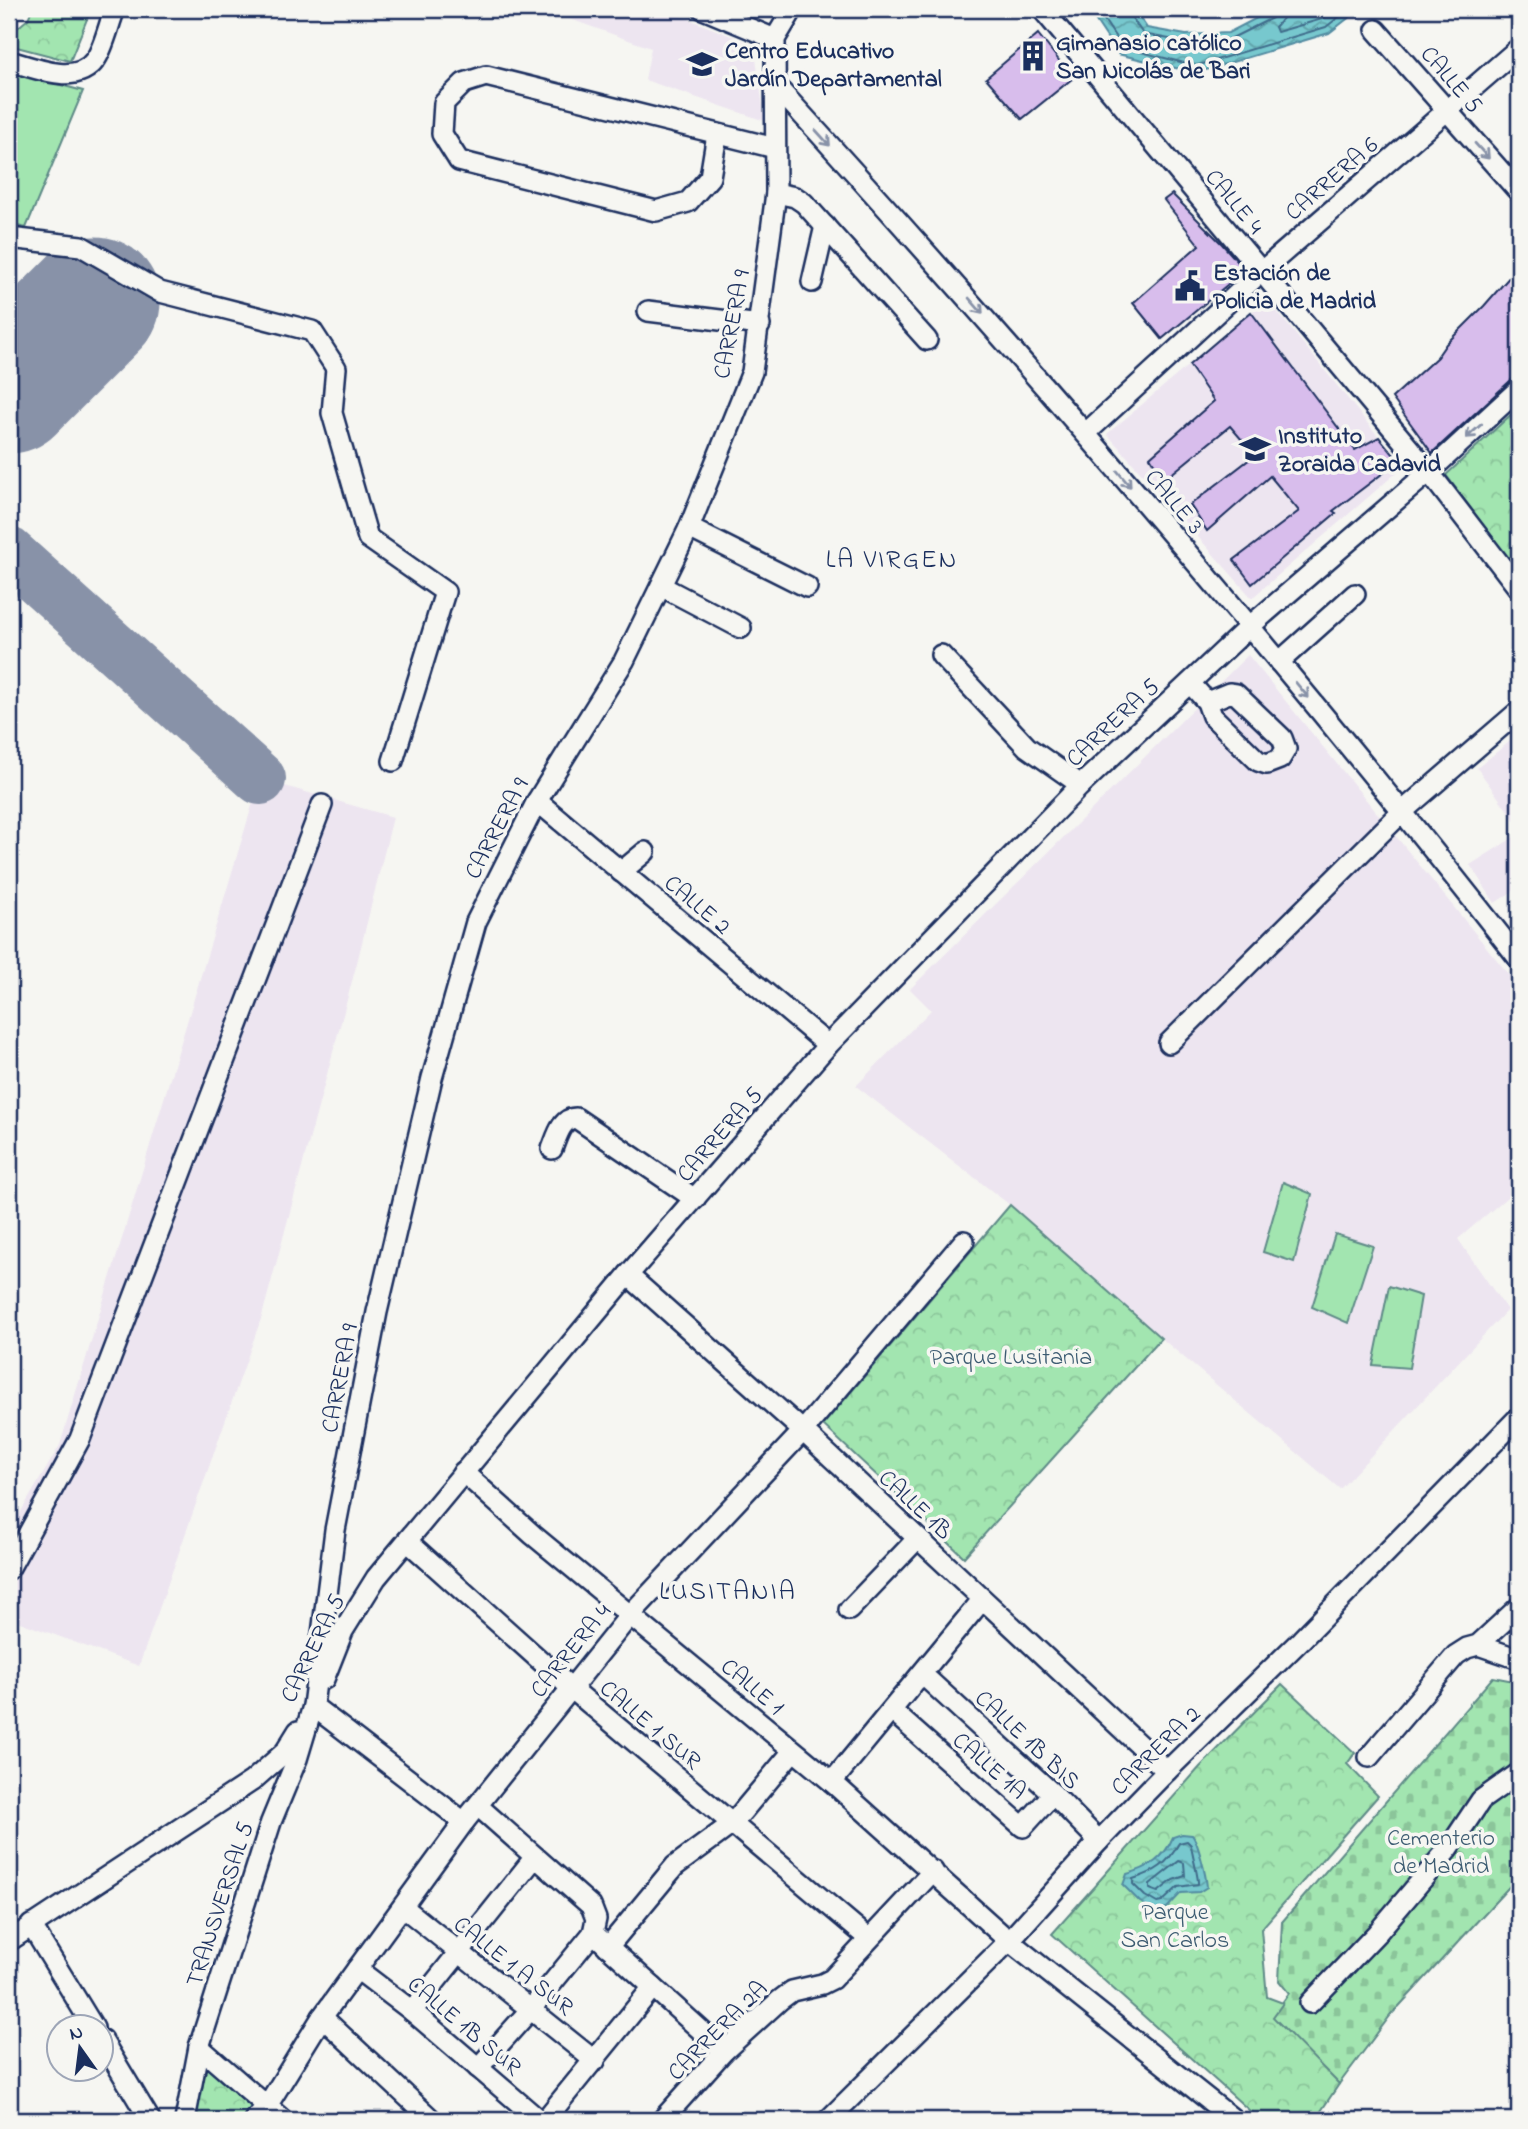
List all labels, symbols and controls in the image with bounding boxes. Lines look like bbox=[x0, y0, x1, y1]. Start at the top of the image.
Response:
place label: Gimanasio católico San Nicolás de Bari bbox=[1056, 27, 1251, 90]
place label: Centro Educativo Jardín Departamental bbox=[725, 35, 942, 98]
building icon: Gimanasio católico San Nicolás de Bari bbox=[1016, 39, 1050, 73]
street label: CALLE 5 bbox=[1411, 39, 1490, 123]
school or university icon: Centro Educativo Jardín Departamental bbox=[685, 47, 719, 81]
one-way arrow bbox=[815, 129, 831, 147]
street label: CARRERA 6 bbox=[1278, 129, 1387, 230]
one-way arrow bbox=[1474, 142, 1491, 159]
street label: CALLE 4 bbox=[1195, 162, 1271, 243]
place label: Estación de Policia de Madrid bbox=[1213, 257, 1377, 320]
street label: CARRERA 9 bbox=[706, 266, 761, 382]
public building icon: Estación de Policia de Madrid bbox=[1173, 269, 1207, 303]
one-way arrow bbox=[968, 297, 984, 315]
place label: Instituto Zoraida Cadavid bbox=[1278, 420, 1441, 483]
one-way arrow bbox=[1466, 422, 1483, 439]
school or university icon: Instituto Zoraida Cadavid bbox=[1238, 432, 1272, 466]
street label: CALLE 3 bbox=[1135, 462, 1211, 543]
one-way arrow bbox=[1116, 469, 1132, 487]
district label: LA VIRGEN bbox=[826, 542, 958, 580]
street label: CARRERA 5 bbox=[1059, 671, 1169, 776]
one-way arrow bbox=[1294, 681, 1310, 699]
street label: CARRERA 9 bbox=[457, 772, 540, 886]
street label: CALLE 2 bbox=[655, 867, 738, 944]
street label: CARRERA 5 bbox=[669, 1080, 773, 1191]
street label: CARRERA 9 bbox=[314, 1320, 369, 1436]
park label: Parque Lusitania bbox=[930, 1341, 1092, 1376]
street label: CALLE 1B bbox=[869, 1462, 959, 1549]
district label: LUSITANIA bbox=[659, 1574, 797, 1612]
street label: CARRERA 5 bbox=[273, 1589, 356, 1709]
street label: CARRERA 4 bbox=[523, 1597, 621, 1706]
street label: CALLE 1 bbox=[712, 1651, 791, 1725]
street label: CALLE 1 SUR bbox=[591, 1673, 709, 1780]
street label: CALLE 1B BIS bbox=[966, 1683, 1087, 1799]
street label: CARRERA 2 bbox=[1104, 1699, 1210, 1805]
street label: CALLE 1A bbox=[943, 1725, 1033, 1809]
street label: TRANSVERSAL 5 bbox=[178, 1818, 265, 1992]
park label: Cementerio de Madrid bbox=[1387, 1822, 1495, 1885]
park label: Parque San Carlos bbox=[1121, 1896, 1229, 1959]
street label: CALLE 1 A SUR bbox=[445, 1909, 581, 2026]
street label: CALLE 1B SUR bbox=[399, 1969, 529, 2086]
street label: CARRERA 2A bbox=[660, 1973, 777, 2090]
north arrow bbox=[46, 2014, 116, 2084]
text: N bbox=[67, 2019, 86, 2049]

